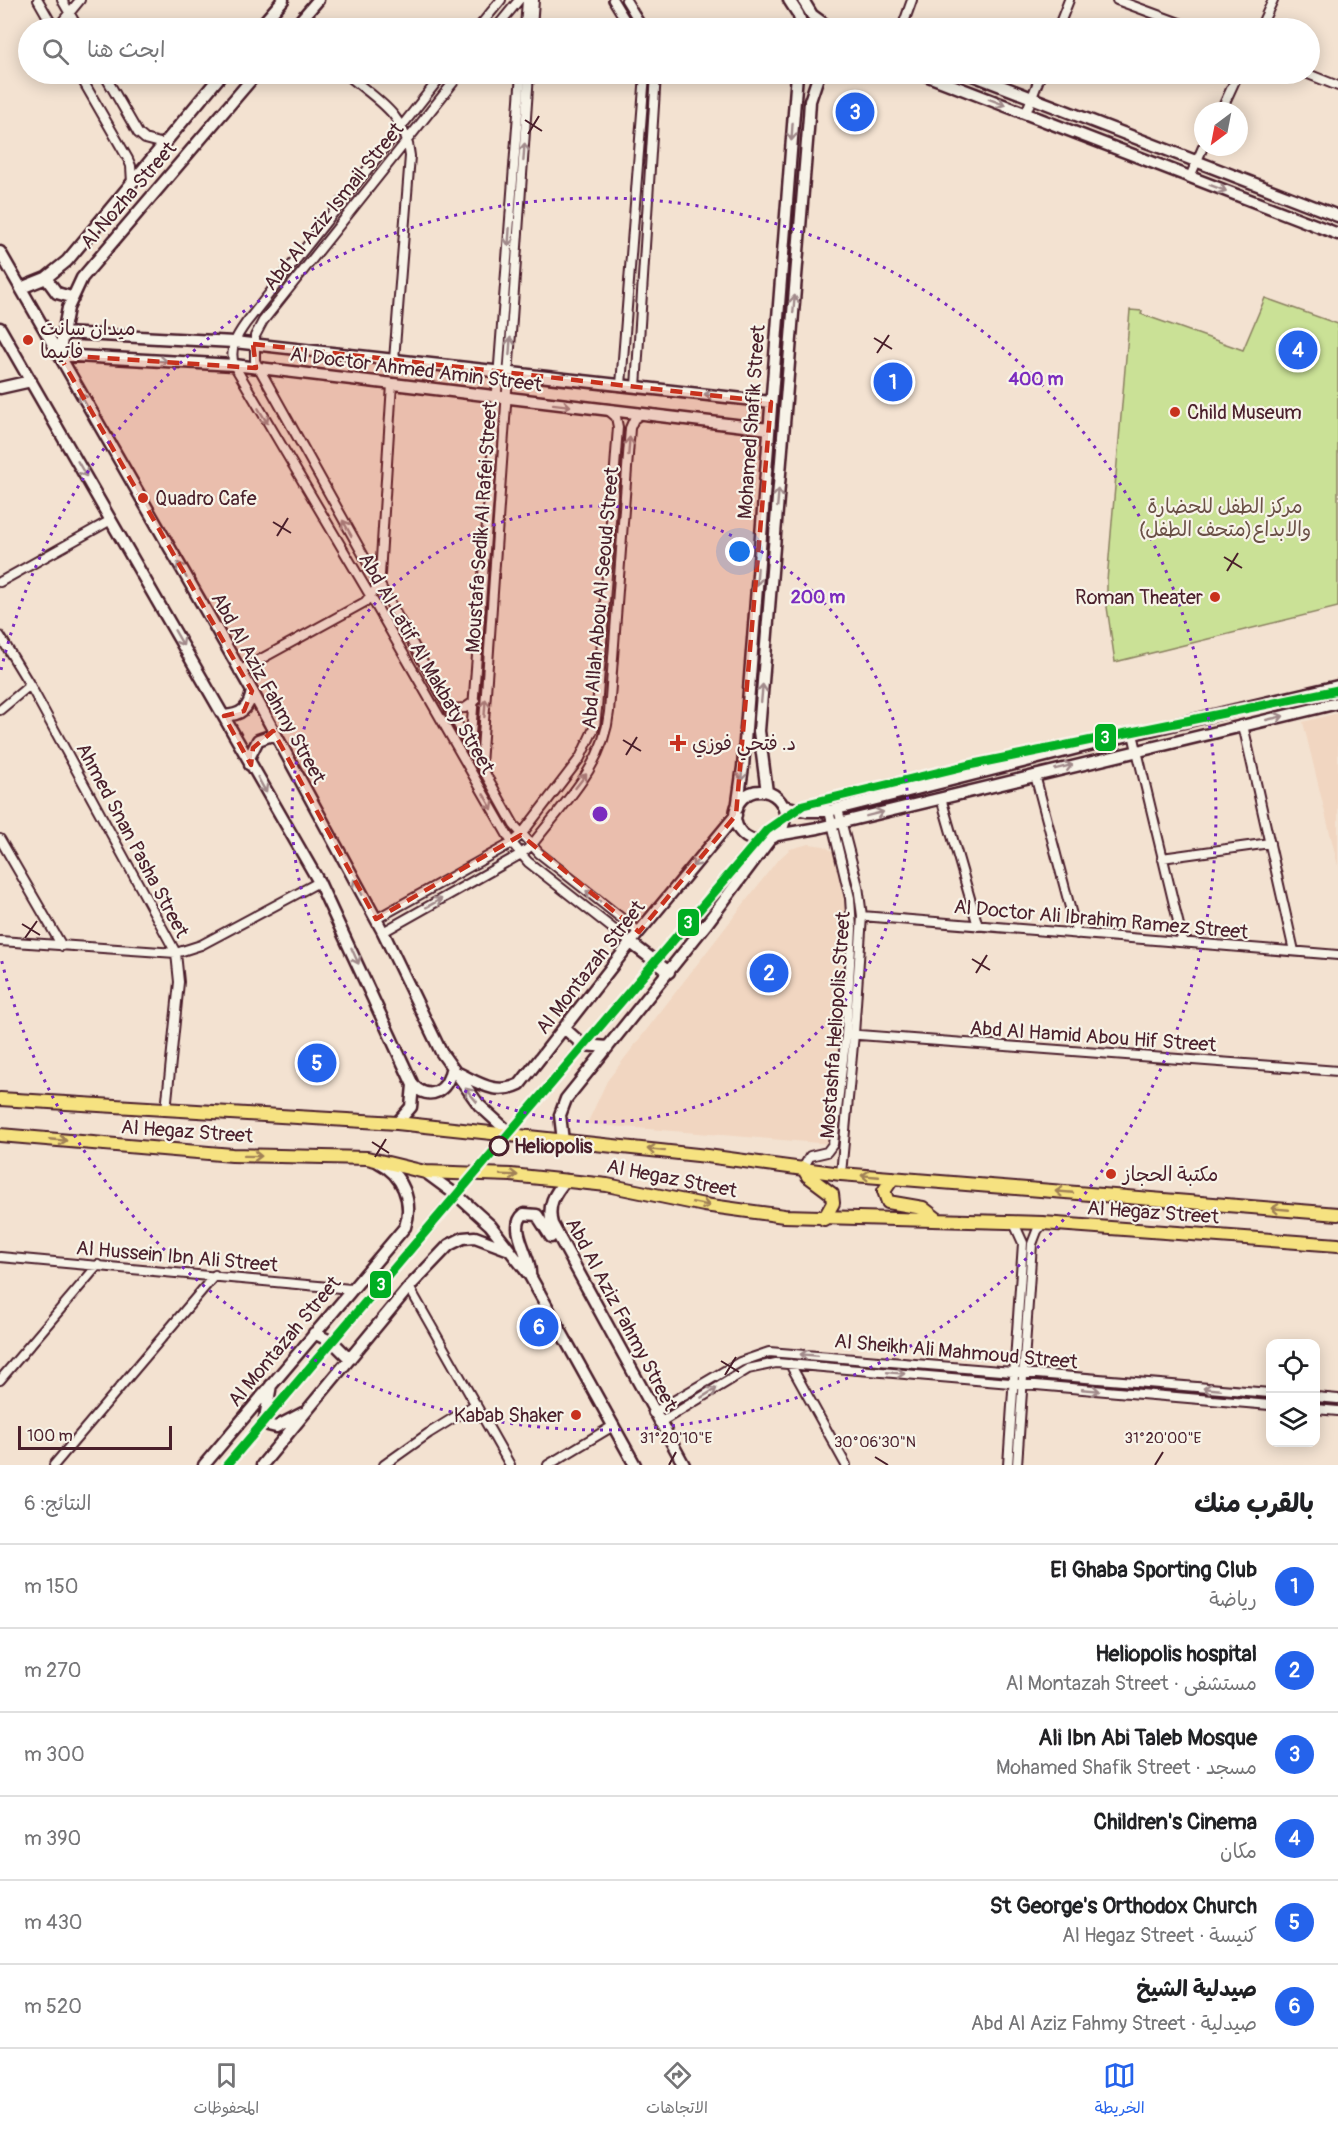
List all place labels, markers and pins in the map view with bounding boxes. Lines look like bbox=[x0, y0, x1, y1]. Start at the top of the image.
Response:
pin: 3 bbox=[836, 90, 874, 134]
place label: ميدان سانت فاتيما bbox=[40, 316, 136, 364]
pin: 4 bbox=[1278, 328, 1318, 372]
marker: ميدان سانت فاتيما bbox=[21, 333, 35, 347]
pin: 1 bbox=[874, 360, 912, 404]
place label: Child Museum bbox=[1187, 400, 1302, 425]
marker: Child Museum bbox=[1168, 405, 1182, 419]
place label: Quadro Cafe bbox=[155, 486, 257, 511]
marker: Quadro Cafe bbox=[136, 491, 150, 505]
place label: Roman Theater bbox=[1075, 585, 1203, 610]
marker: Roman Theater bbox=[1208, 590, 1222, 604]
place label: د. فتحي فوزي bbox=[692, 731, 796, 761]
marker: د. فتحي فوزي bbox=[669, 734, 687, 752]
centre of rings bbox=[590, 804, 610, 824]
pin: 2 bbox=[750, 950, 788, 996]
pin: 5 bbox=[298, 1040, 336, 1086]
place label: Heliopolis bbox=[514, 1134, 592, 1159]
marker: Heliopolis bbox=[489, 1136, 509, 1156]
place label: مكتبة الحجاز bbox=[1121, 1162, 1218, 1187]
marker: مكتبة الحجاز bbox=[1104, 1167, 1118, 1181]
pin: 6 bbox=[520, 1304, 558, 1350]
place label: Kabab Shaker bbox=[454, 1403, 564, 1428]
marker: Kabab Shaker bbox=[569, 1408, 583, 1422]

